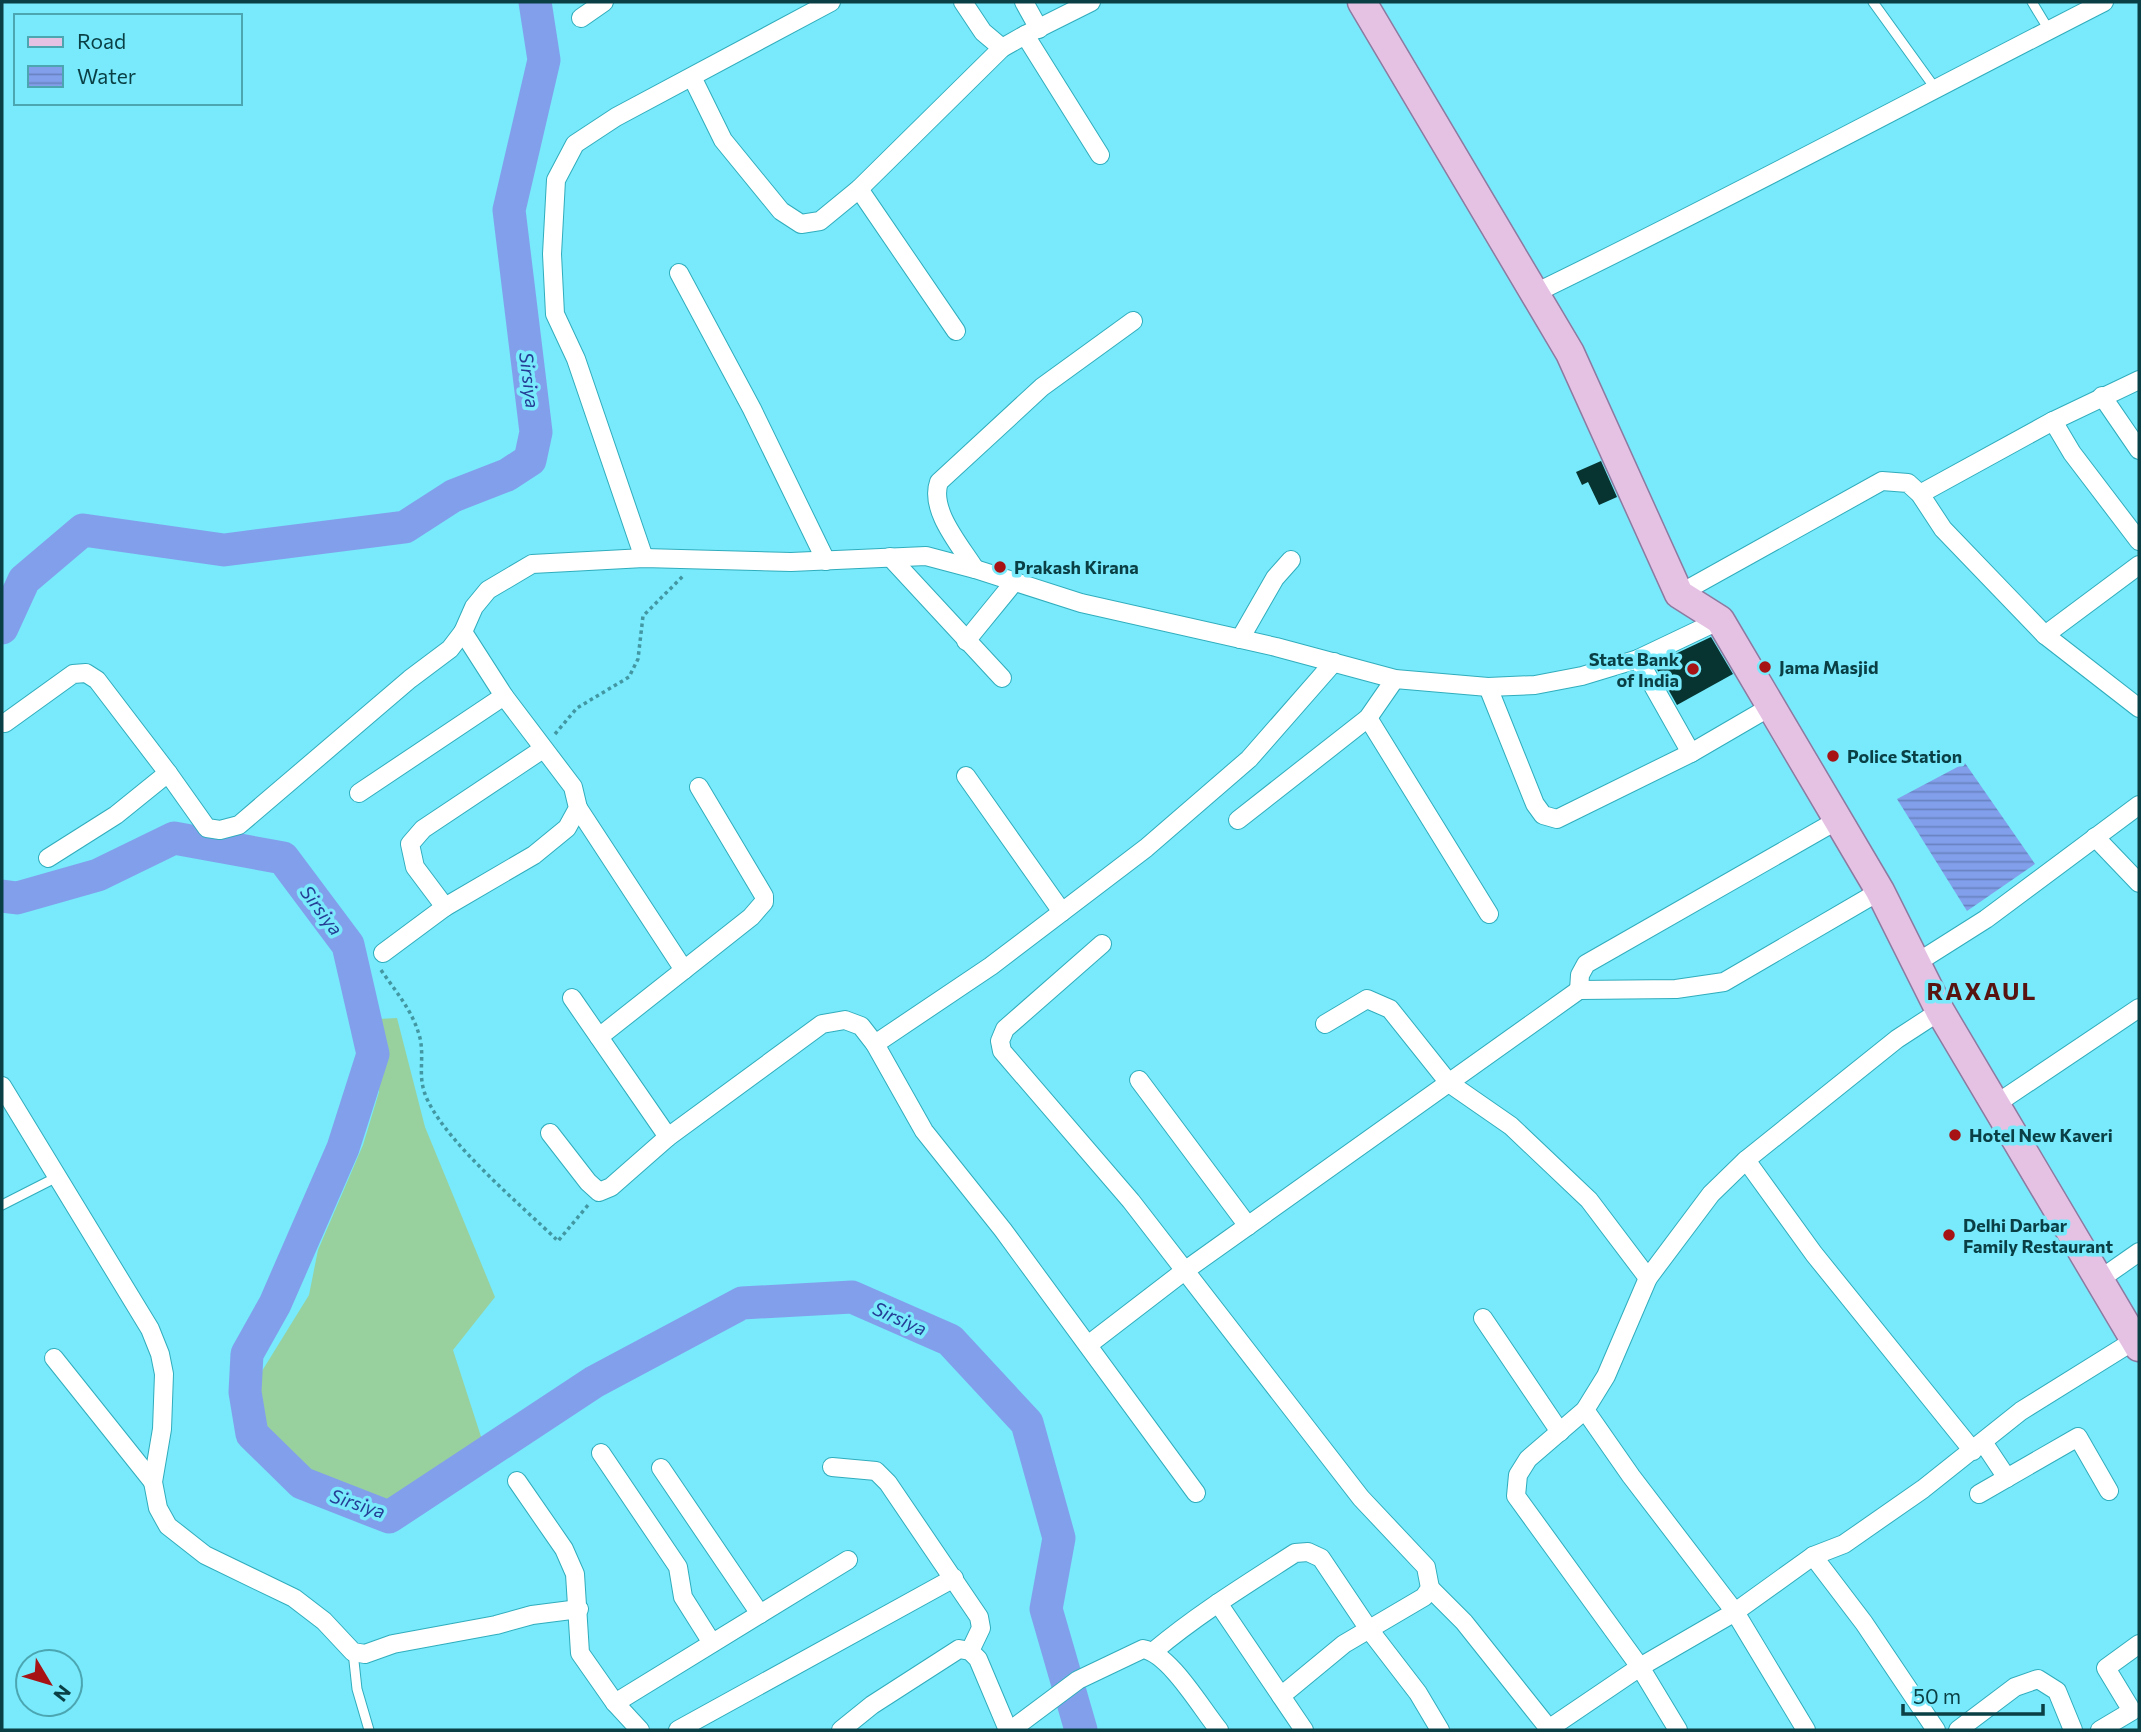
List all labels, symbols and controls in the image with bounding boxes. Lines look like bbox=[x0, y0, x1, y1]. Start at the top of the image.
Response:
legend bbox=[14, 14, 242, 105]
text: Road bbox=[77, 28, 126, 53]
text: Water bbox=[77, 63, 136, 88]
water label: Sirsiya bbox=[515, 351, 545, 409]
place label: Prakash Kirana bbox=[1014, 556, 1139, 578]
marker: Prakash Kirana bbox=[992, 559, 1008, 575]
place label: State Bank of India bbox=[1589, 648, 1680, 691]
place label: Jama Masjid bbox=[1779, 656, 1878, 678]
marker: Jama Masjid bbox=[1757, 659, 1773, 675]
marker: State Bank of India bbox=[1685, 661, 1701, 677]
place label: Police Station bbox=[1847, 745, 1962, 767]
marker: Police Station bbox=[1825, 748, 1841, 764]
water label: Sirsiya bbox=[296, 881, 348, 939]
district label: RAXAUL bbox=[1927, 976, 2037, 1005]
place label: Hotel New Kaveri bbox=[1969, 1124, 2113, 1146]
marker: Hotel New Kaveri bbox=[1947, 1127, 1963, 1143]
place label: Delhi Darbar Family Restaurant bbox=[1963, 1214, 2114, 1257]
marker: Delhi Darbar Family Restaurant bbox=[1941, 1227, 1957, 1243]
water label: Sirsiya bbox=[870, 1296, 930, 1340]
water label: Sirsiya bbox=[328, 1483, 388, 1523]
north arrow bbox=[14, 1648, 84, 1718]
scale bar bbox=[1903, 1672, 2043, 1716]
text: N bbox=[49, 1681, 76, 1706]
text: 50 m bbox=[1913, 1683, 1961, 1708]

